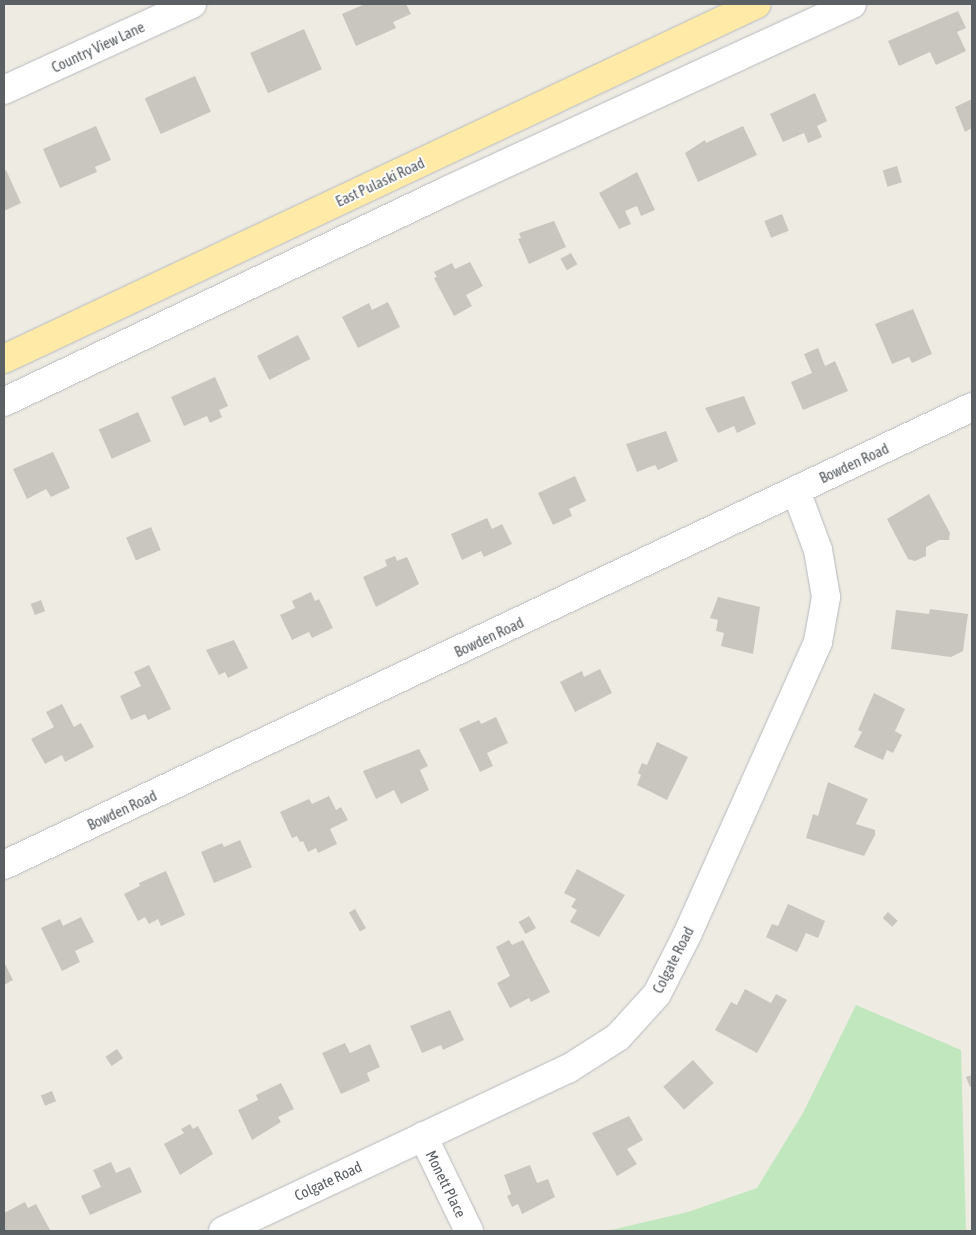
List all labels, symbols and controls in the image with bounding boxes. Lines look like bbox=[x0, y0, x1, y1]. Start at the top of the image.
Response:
street label: Country View Lane bbox=[49, 18, 147, 76]
street label: East Pulaski Road bbox=[333, 154, 427, 210]
street label: Bowden Road bbox=[816, 439, 892, 487]
street label: Bowden Road bbox=[451, 613, 527, 661]
street label: Bowden Road bbox=[84, 786, 160, 834]
street label: Colgate Road bbox=[649, 924, 697, 996]
street label: Monett Place bbox=[422, 1147, 470, 1221]
street label: Colgate Road bbox=[291, 1158, 365, 1204]

